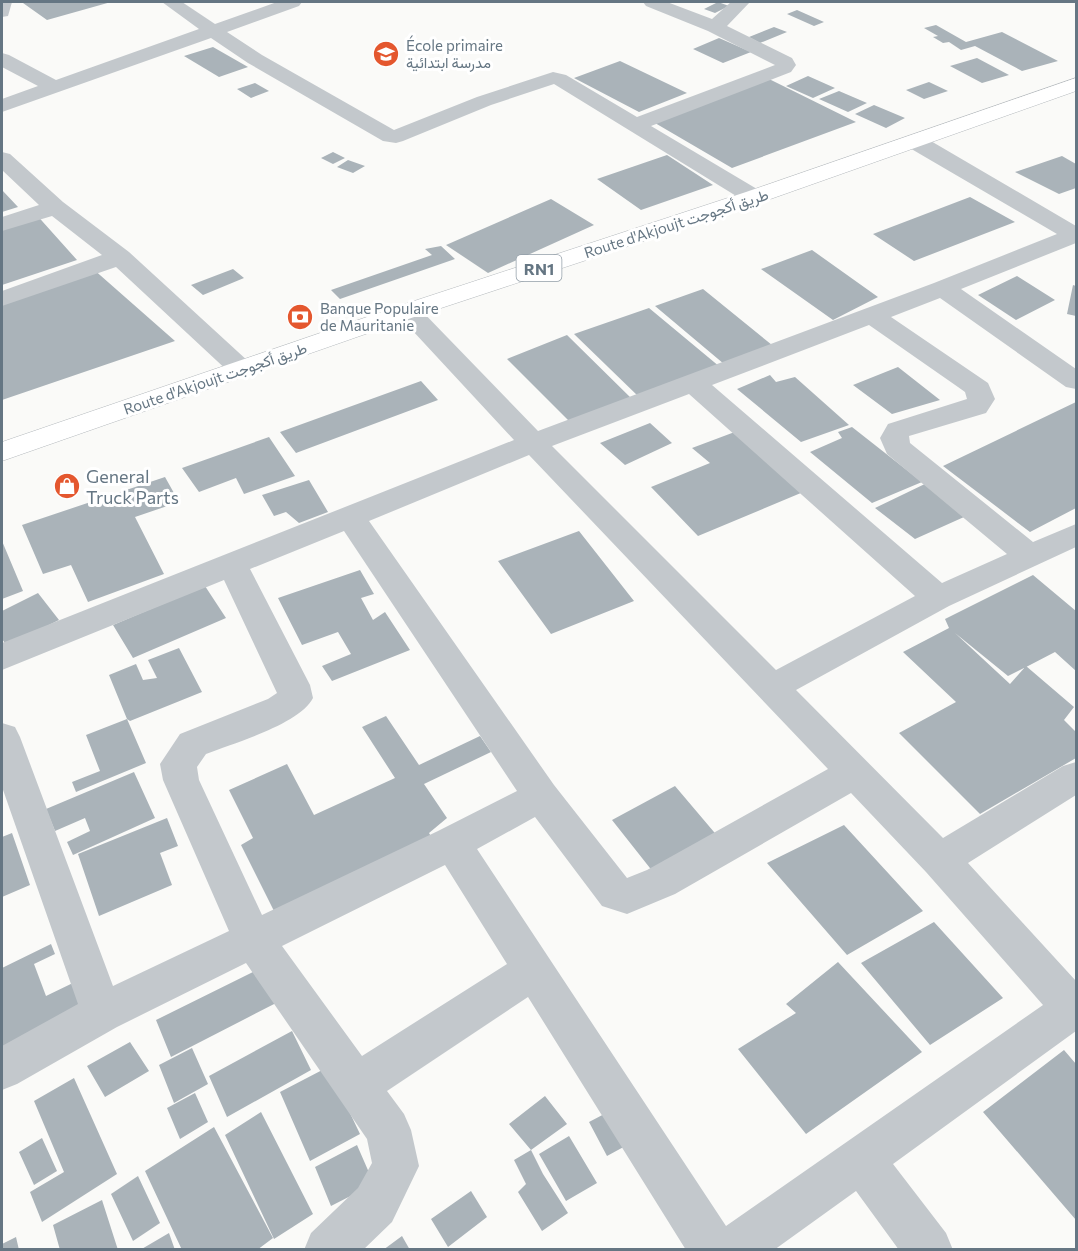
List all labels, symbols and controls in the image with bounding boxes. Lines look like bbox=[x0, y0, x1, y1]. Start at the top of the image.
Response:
place label: École primaire مدرسة ابتدائية bbox=[406, 35, 503, 72]
school or university icon: École primaire مدرسة ابتدائية bbox=[371, 39, 401, 69]
street label: Route d'Akjoujt طريق أكجوجت bbox=[582, 185, 771, 263]
road number: RN1 bbox=[516, 255, 562, 281]
place label: Banque Populaire de Mauritanie bbox=[320, 299, 439, 334]
bank icon: Banque Populaire de Mauritanie bbox=[285, 302, 315, 332]
street label: Route d'Akjoujt طريق أكجوجت bbox=[121, 338, 310, 420]
place label: General Truck Parts bbox=[86, 465, 179, 508]
shop icon: General Truck Parts bbox=[52, 471, 82, 501]

